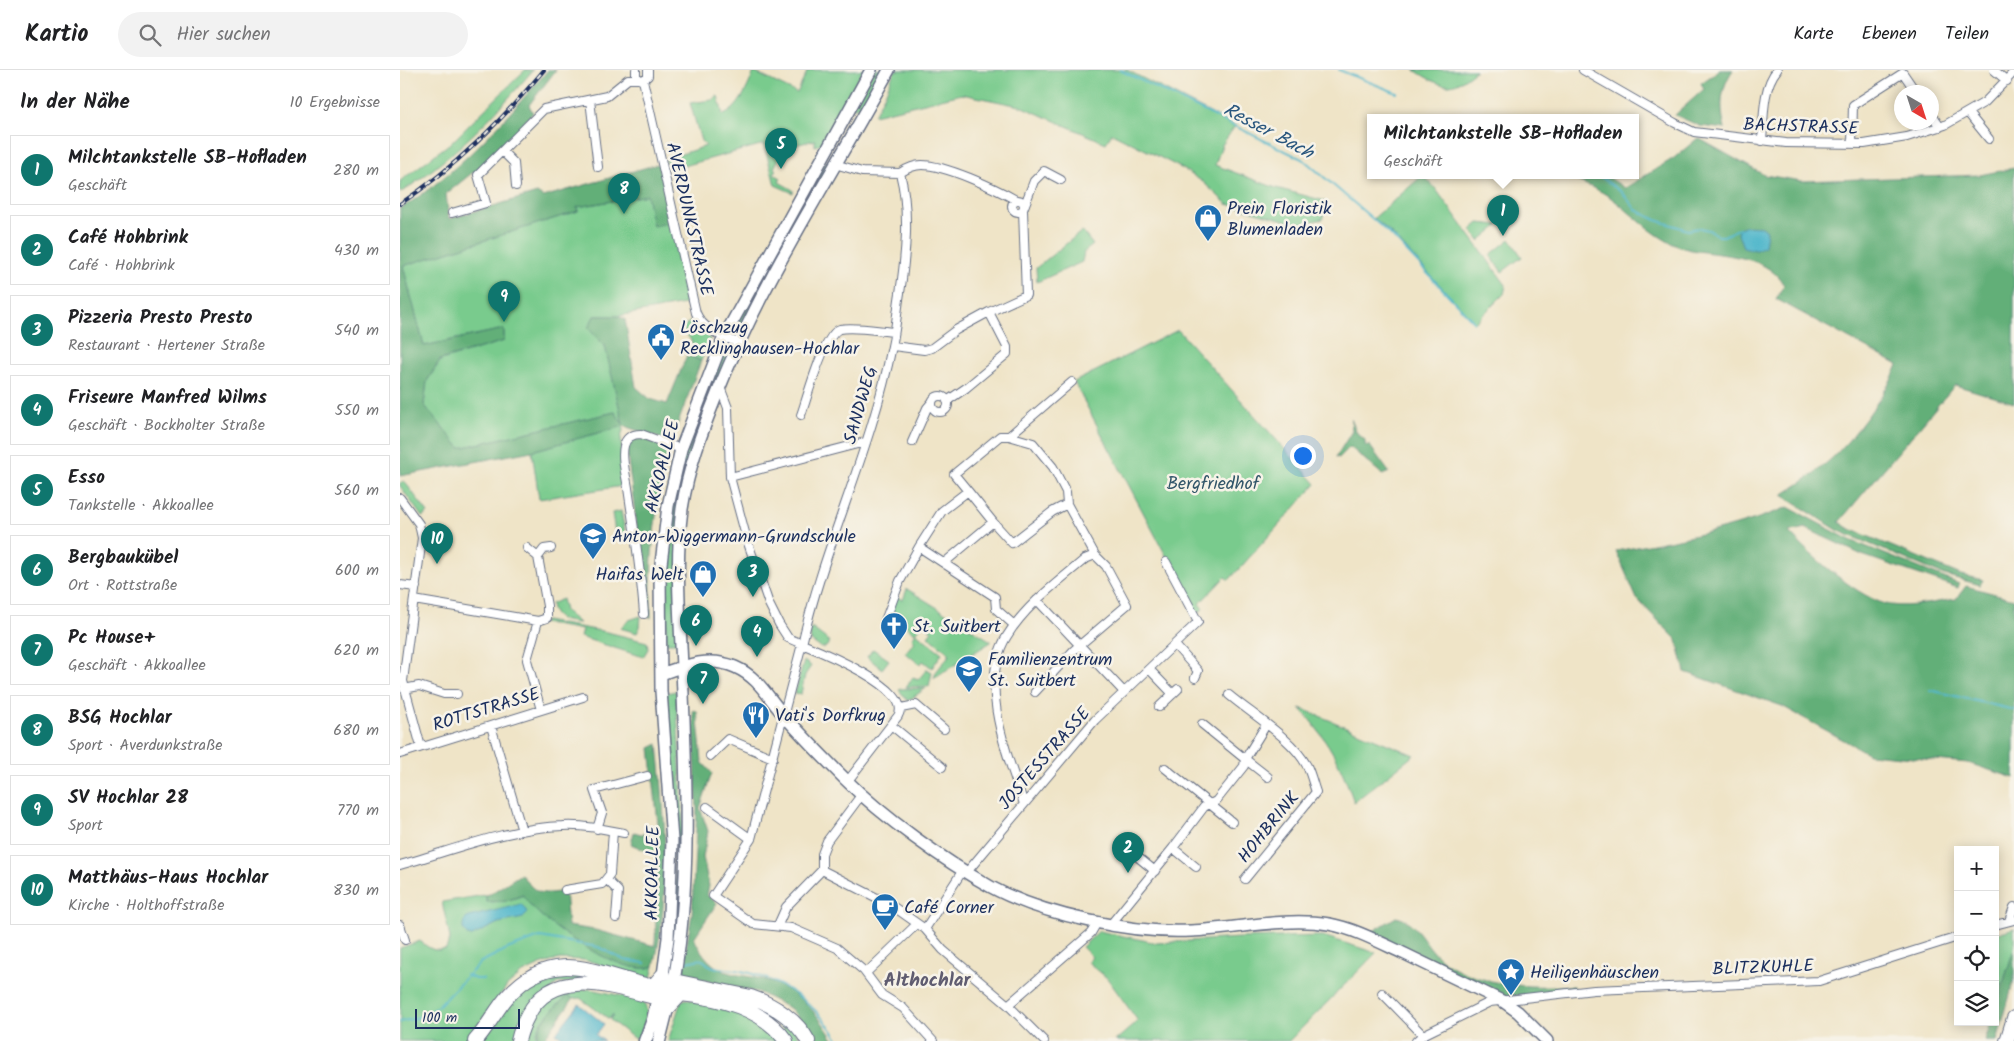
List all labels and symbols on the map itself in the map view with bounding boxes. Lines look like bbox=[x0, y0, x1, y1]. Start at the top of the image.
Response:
north arrow bbox=[1894, 85, 1939, 130]
water label: Resser Bach bbox=[1218, 96, 1320, 169]
street label: BACHSTRASSE bbox=[1743, 111, 1860, 144]
pin: 5 bbox=[765, 128, 797, 169]
street label: AVERDUNKSTRASSE bbox=[657, 140, 720, 300]
pin: 8 bbox=[608, 173, 640, 214]
place label: Prein Floristik Blumenladen bbox=[1227, 195, 1332, 245]
pin: 1 bbox=[1487, 195, 1519, 236]
shop icon: Prein Floristik Blumenladen bbox=[1193, 203, 1223, 242]
pin: 9 bbox=[488, 281, 520, 322]
place label: Löschzug Recklinghausen-Hochlar bbox=[680, 314, 860, 364]
public building icon: Löschzug Recklinghausen-Hochlar bbox=[646, 322, 676, 361]
street label: SANDWEG bbox=[836, 363, 886, 448]
street label: AKKOALLEE bbox=[638, 416, 689, 516]
your location bbox=[1290, 443, 1316, 469]
park label: Bergfriedhof bbox=[1167, 470, 1262, 499]
school or university icon: Anton-Wiggermann-Grundschule bbox=[578, 521, 608, 560]
pin: 10 bbox=[421, 523, 453, 564]
place label: Anton-Wiggermann-Grundschule bbox=[612, 523, 856, 552]
pin: 3 bbox=[737, 556, 769, 597]
shop icon: Haifas Welt bbox=[688, 559, 718, 598]
place label: Haifas Welt bbox=[596, 561, 685, 590]
pin: 6 bbox=[680, 605, 712, 646]
church icon: St. Suitbert bbox=[879, 611, 909, 650]
place label: St. Suitbert bbox=[913, 613, 1002, 642]
pin: 4 bbox=[741, 616, 773, 657]
place label: Familienzentrum St. Suitbert bbox=[988, 646, 1112, 696]
school or university icon: Familienzentrum St. Suitbert bbox=[954, 654, 984, 693]
pin: 7 bbox=[687, 663, 719, 704]
street label: ROTTSTRASSE bbox=[429, 680, 544, 741]
restaurant icon: Vati's Dorfkrug bbox=[741, 700, 771, 739]
street label: JOSTESSTRASSE bbox=[992, 700, 1099, 817]
place label: Vati's Dorfkrug bbox=[775, 702, 886, 731]
street label: HOHBRINK bbox=[1231, 785, 1308, 870]
street label: AKKOALLEE bbox=[638, 825, 669, 921]
pin: 2 bbox=[1112, 832, 1144, 873]
cafe icon: Café Corner bbox=[870, 892, 900, 931]
place label: Café Corner bbox=[904, 894, 995, 923]
street label: BLITZKUHLE bbox=[1712, 952, 1815, 985]
place icon: Heiligenhäuschen bbox=[1496, 957, 1526, 996]
place label: Heiligenhäuschen bbox=[1530, 959, 1659, 988]
district label: Althochlar bbox=[884, 966, 971, 996]
scale bar bbox=[415, 1006, 520, 1029]

